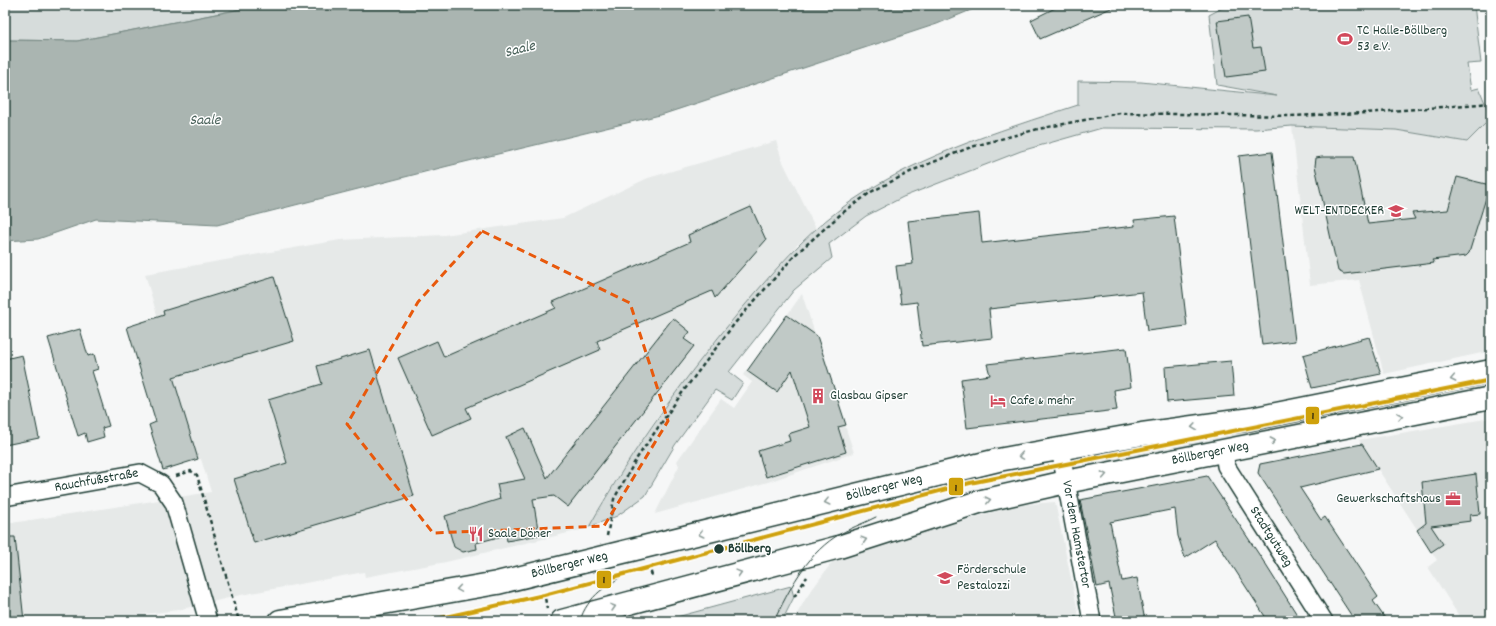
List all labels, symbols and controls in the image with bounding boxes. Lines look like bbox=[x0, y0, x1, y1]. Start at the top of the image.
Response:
place label: TC Halle-Böllberg 53 e.V. bbox=[1357, 21, 1447, 57]
sports icon: TC Halle-Böllberg 53 e.V. bbox=[1336, 30, 1354, 48]
water label: Saale bbox=[502, 35, 539, 64]
water label: Saale bbox=[190, 110, 222, 132]
place label: WELT-ENTDECKER bbox=[1294, 201, 1384, 221]
school or university icon: WELT-ENTDECKER bbox=[1387, 202, 1405, 220]
one-way arrow bbox=[1450, 374, 1456, 382]
place label: Glasbau Gipser bbox=[830, 386, 909, 406]
building icon: Glasbau Gipser bbox=[809, 387, 827, 405]
place label: Cafe & mehr bbox=[1010, 391, 1075, 411]
hotel icon: Cafe & mehr bbox=[989, 392, 1007, 410]
line badge: 1 bbox=[1305, 406, 1320, 425]
text: 1 bbox=[1312, 409, 1314, 425]
one-way arrow bbox=[1397, 412, 1403, 420]
one-way arrow bbox=[1191, 422, 1197, 431]
street label: Böllberger Weg bbox=[1170, 436, 1250, 471]
one-way arrow bbox=[1269, 438, 1276, 446]
one-way arrow bbox=[1018, 451, 1025, 459]
street label: Rauchfußstraße bbox=[53, 463, 140, 498]
street label: Böllberger Weg bbox=[844, 469, 925, 507]
one-way arrow bbox=[1101, 471, 1107, 479]
line badge: 1 bbox=[948, 477, 964, 496]
street label: Vor dem Hamstertor bbox=[1056, 479, 1096, 591]
text: 1 bbox=[955, 481, 957, 497]
place label: Gewerkschaftshaus bbox=[1336, 489, 1441, 509]
office icon: Gewerkschaftshaus bbox=[1444, 490, 1462, 508]
one-way arrow bbox=[984, 496, 991, 505]
one-way arrow bbox=[824, 498, 830, 506]
street label: Stadtgutweg bbox=[1244, 503, 1298, 571]
place label: Saale Döner bbox=[488, 524, 552, 544]
restaurant icon: Saale Döner bbox=[467, 525, 485, 543]
one-way arrow bbox=[697, 529, 704, 537]
one-way arrow bbox=[861, 536, 868, 545]
place label: Böllberg bbox=[728, 539, 771, 559]
marker: Böllberg bbox=[712, 542, 726, 556]
street label: Böllberger Weg bbox=[529, 546, 610, 584]
place label: Förderschule Pestalozzi bbox=[957, 560, 1026, 596]
one-way arrow bbox=[735, 569, 742, 577]
school or university icon: Förderschule Pestalozzi bbox=[936, 569, 954, 587]
line badge: 1 bbox=[596, 570, 612, 589]
text: 1 bbox=[603, 573, 605, 589]
one-way arrow bbox=[456, 584, 462, 593]
one-way arrow bbox=[610, 603, 617, 612]

